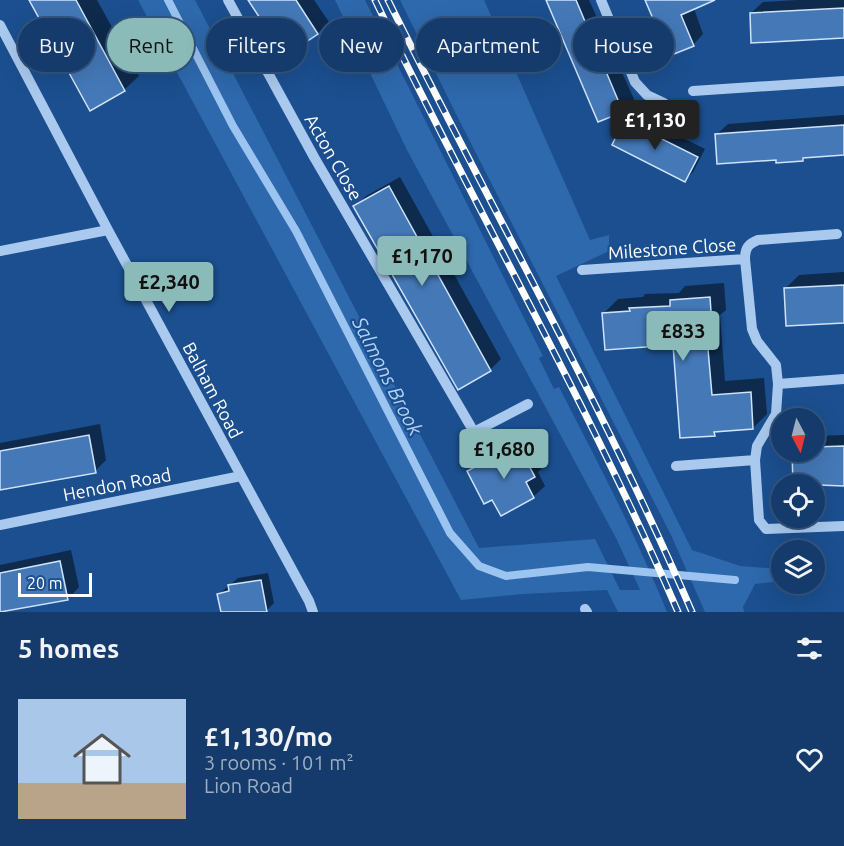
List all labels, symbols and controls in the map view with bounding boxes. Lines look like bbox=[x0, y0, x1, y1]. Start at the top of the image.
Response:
chip: Buy bbox=[18, 18, 95, 72]
chip: Rent bbox=[107, 18, 194, 72]
chip: Filters bbox=[206, 18, 307, 72]
chip: New bbox=[319, 18, 404, 72]
chip: Apartment bbox=[416, 18, 561, 72]
chip: House bbox=[573, 18, 674, 72]
pin: £1,130 bbox=[606, 100, 704, 151]
text: £1,130 bbox=[624, 108, 686, 131]
street label: Acton Close bbox=[301, 110, 367, 204]
street label: Milestone Close bbox=[607, 234, 737, 262]
pin: £1,170 bbox=[373, 236, 471, 287]
text: £1,170 bbox=[391, 244, 453, 267]
pin: £2,340 bbox=[120, 262, 218, 313]
text: £2,340 bbox=[138, 270, 200, 293]
pin: £833 bbox=[647, 311, 719, 362]
water label: Salmons Brook bbox=[348, 312, 428, 440]
text: £833 bbox=[660, 319, 706, 342]
street label: Balham Road bbox=[179, 338, 247, 442]
north arrow bbox=[771, 408, 825, 462]
map controls bbox=[771, 408, 825, 594]
pin: £1,680 bbox=[455, 429, 553, 480]
text: £1,680 bbox=[473, 437, 535, 460]
street label: Hendon Road bbox=[61, 464, 173, 504]
button: locate bbox=[771, 474, 825, 528]
button: layers bbox=[771, 540, 825, 594]
scale bar bbox=[18, 570, 92, 598]
text: 20 m bbox=[27, 574, 63, 592]
icon: filters bbox=[793, 632, 826, 665]
text: 5 homes bbox=[18, 634, 119, 663]
text: £1,130/mo bbox=[204, 722, 333, 751]
icon: home bbox=[66, 723, 138, 795]
icon: heart bbox=[793, 743, 826, 776]
text: 3 rooms · 101 m² bbox=[204, 751, 354, 774]
text: Lion Road bbox=[204, 774, 293, 797]

